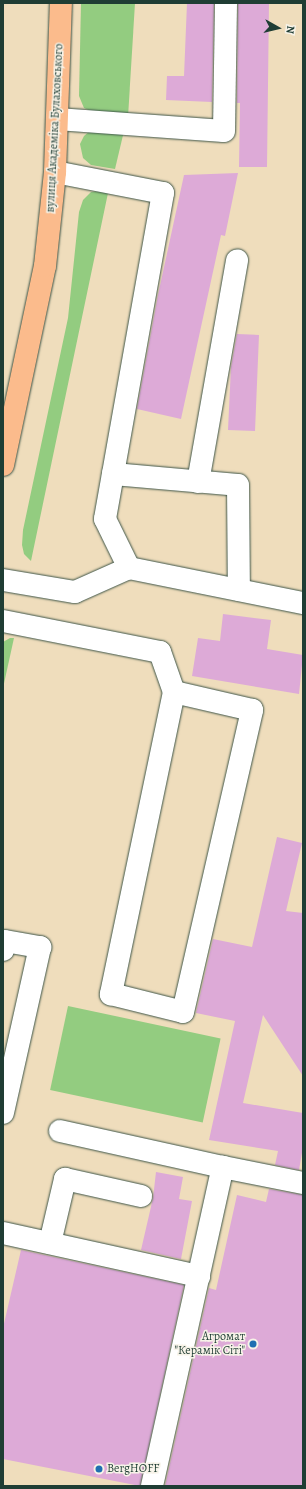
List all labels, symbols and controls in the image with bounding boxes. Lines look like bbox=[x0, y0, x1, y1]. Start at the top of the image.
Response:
north arrow bbox=[258, 8, 298, 48]
text: N bbox=[282, 25, 298, 35]
street label: вулиця Академіка Булаховського bbox=[43, 43, 67, 213]
place label: Агромат "Керамік Сіті" bbox=[174, 1330, 245, 1358]
marker: Агромат "Керамік Сіті" bbox=[248, 1339, 258, 1349]
place label: BergHOFF bbox=[107, 1462, 159, 1476]
marker: BergHOFF bbox=[94, 1464, 104, 1474]

